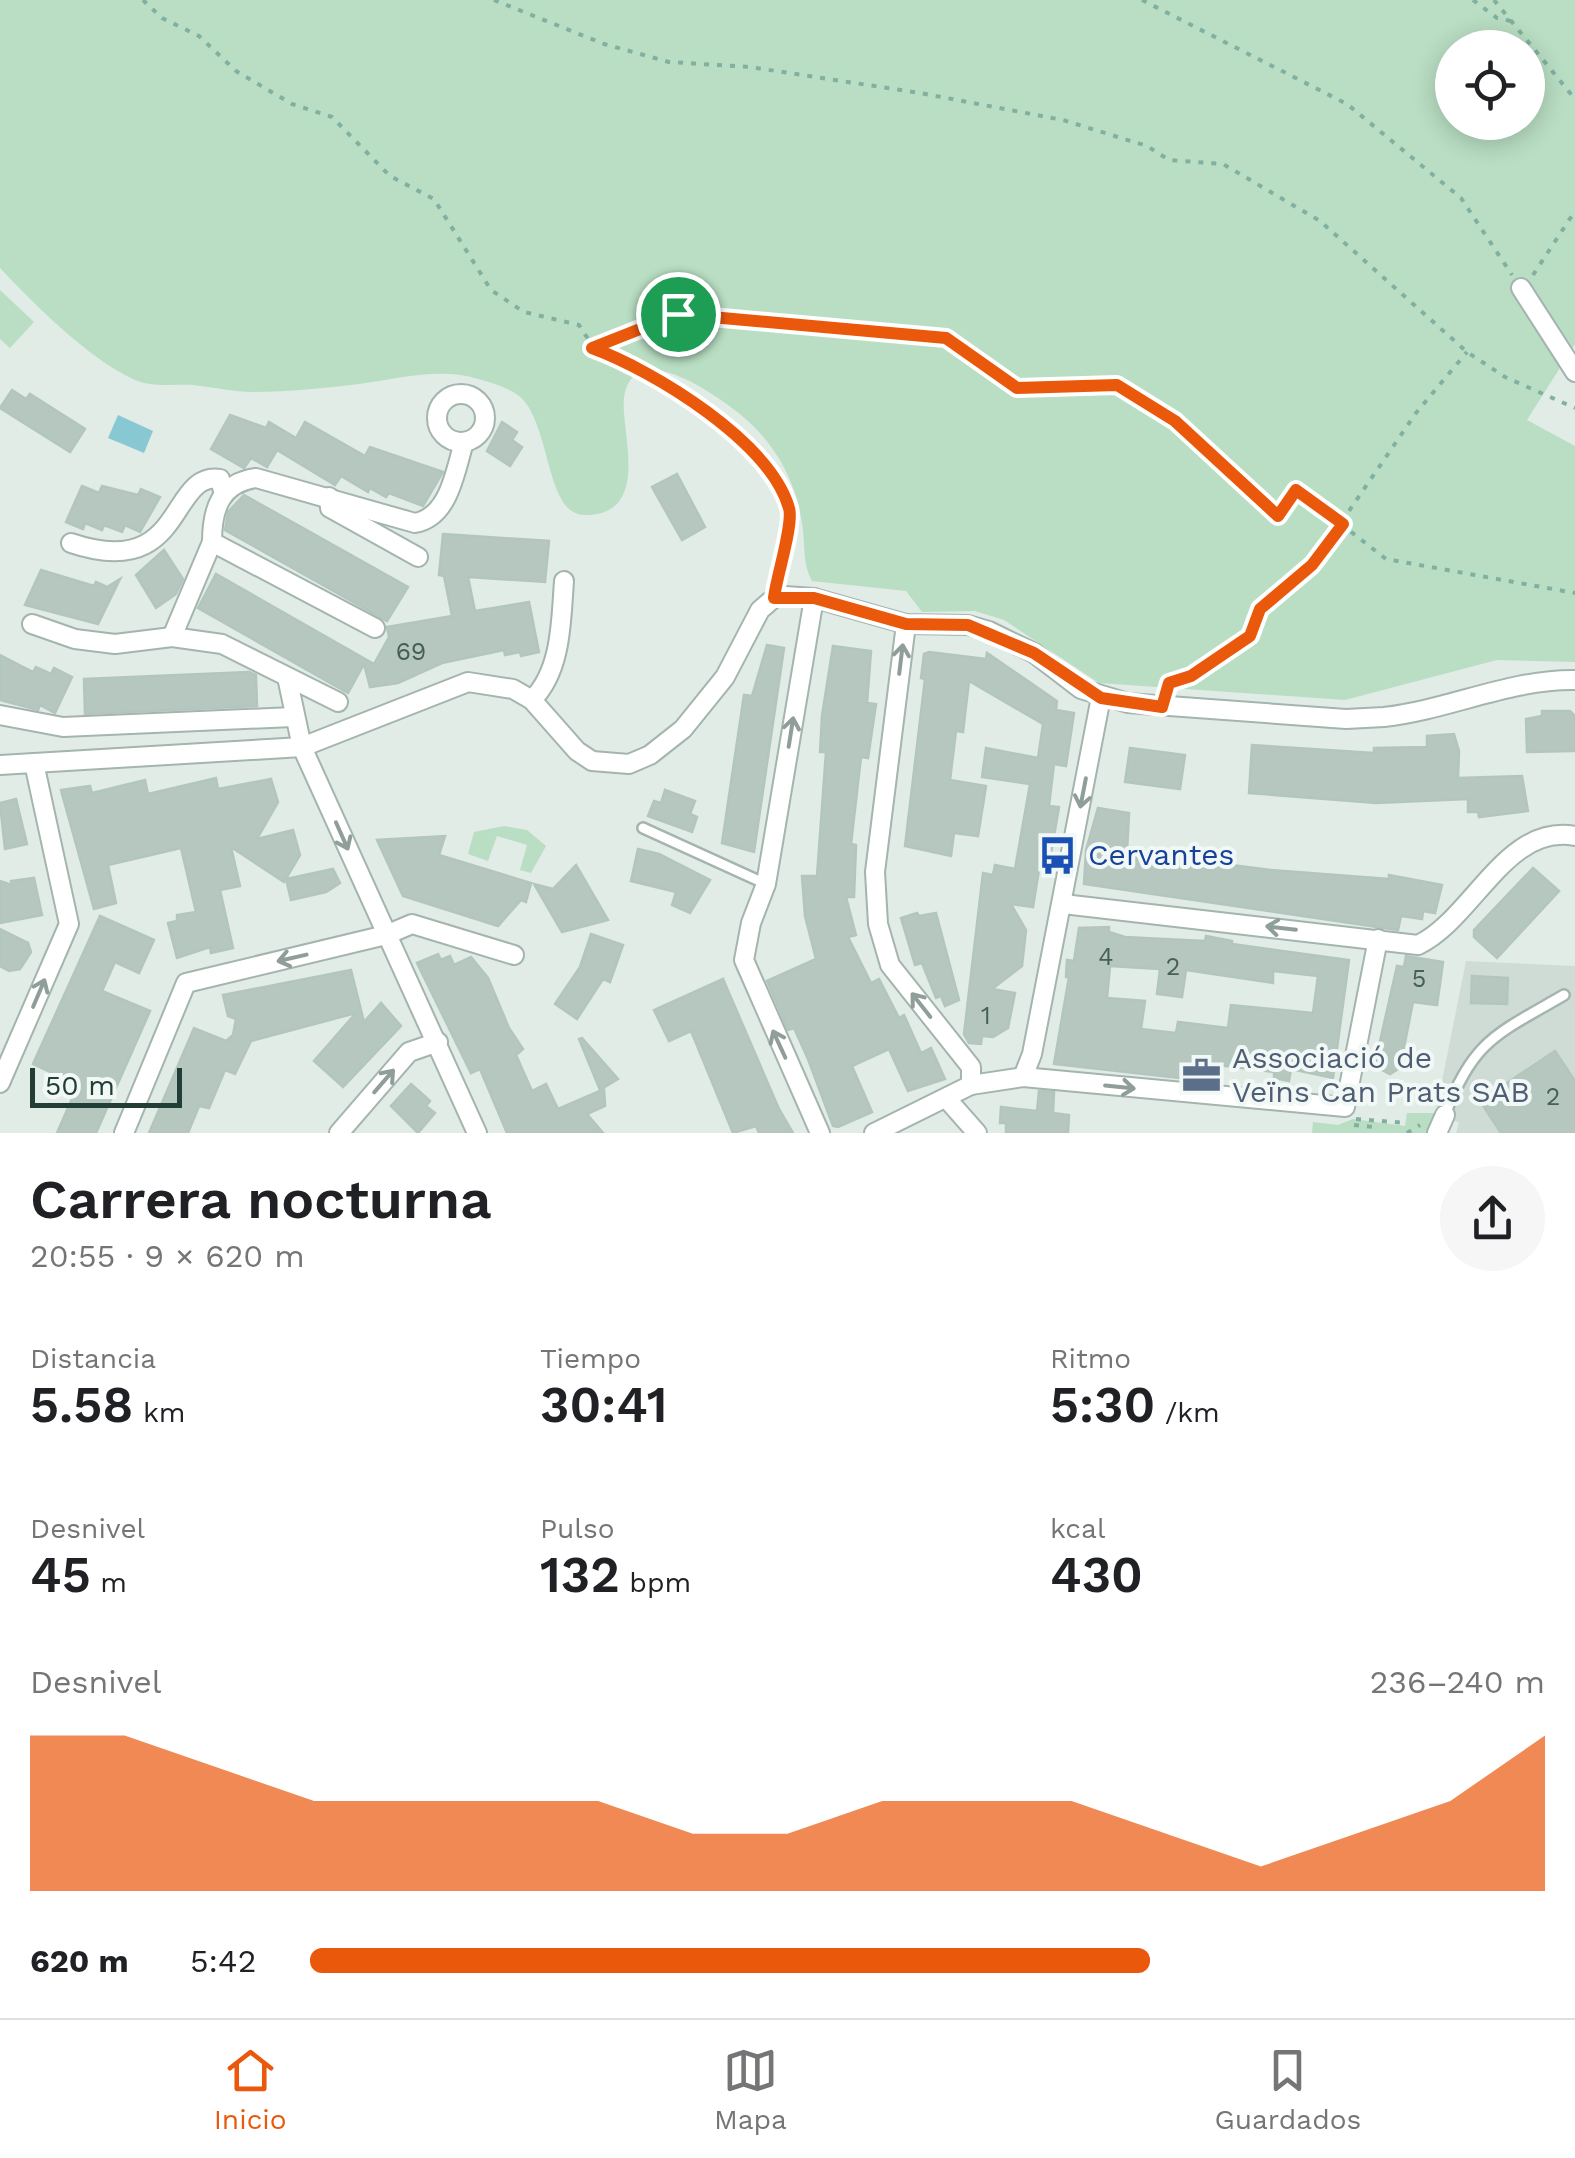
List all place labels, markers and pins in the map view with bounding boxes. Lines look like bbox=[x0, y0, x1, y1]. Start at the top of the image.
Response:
pin bbox=[636, 272, 721, 357]
bus stop icon: Cervantes bbox=[1037, 834, 1079, 876]
place label: Cervantes bbox=[1088, 837, 1234, 872]
place label: Associació de Veïns Can Prats SAB bbox=[1232, 1040, 1530, 1109]
office icon: Associació de Veïns Can Prats SAB bbox=[1181, 1054, 1223, 1096]

